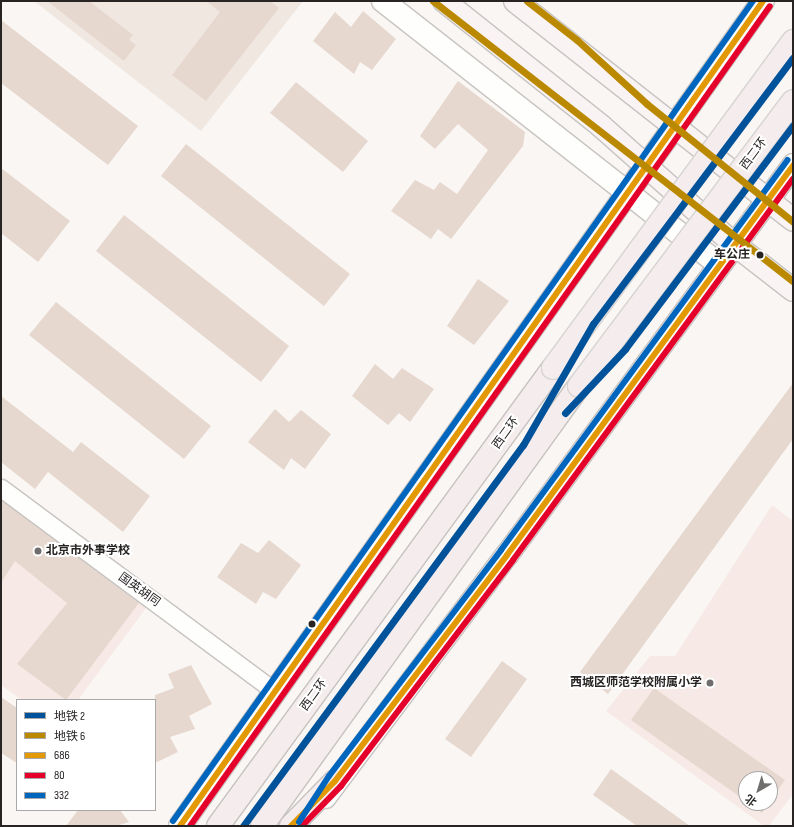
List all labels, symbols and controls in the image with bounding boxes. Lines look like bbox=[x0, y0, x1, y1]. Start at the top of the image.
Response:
street label: 西二环 bbox=[737, 135, 771, 173]
place label: 车公庄 bbox=[714, 248, 750, 262]
marker: 车公庄 bbox=[753, 248, 767, 262]
street label: 西二环 bbox=[490, 414, 522, 452]
place label: 北京市外事学校 bbox=[46, 544, 130, 558]
marker: 北京市外事学校 bbox=[33, 546, 43, 556]
street label: 国英胡同 bbox=[115, 570, 163, 610]
unlabelled marker bbox=[307, 619, 317, 629]
street label: 西二环 bbox=[298, 676, 330, 714]
place label: 西城区师范学校附属小学 bbox=[570, 676, 702, 690]
marker: 西城区师范学校附属小学 bbox=[705, 678, 715, 688]
legend bbox=[16, 699, 156, 811]
text: 地铁 2 bbox=[54, 709, 85, 724]
text: 地铁 6 bbox=[54, 729, 85, 744]
text: 686 bbox=[54, 748, 70, 763]
text: 80 bbox=[54, 768, 65, 783]
north arrow bbox=[738, 771, 778, 811]
text: 332 bbox=[54, 788, 69, 803]
text: 北 bbox=[743, 792, 759, 809]

